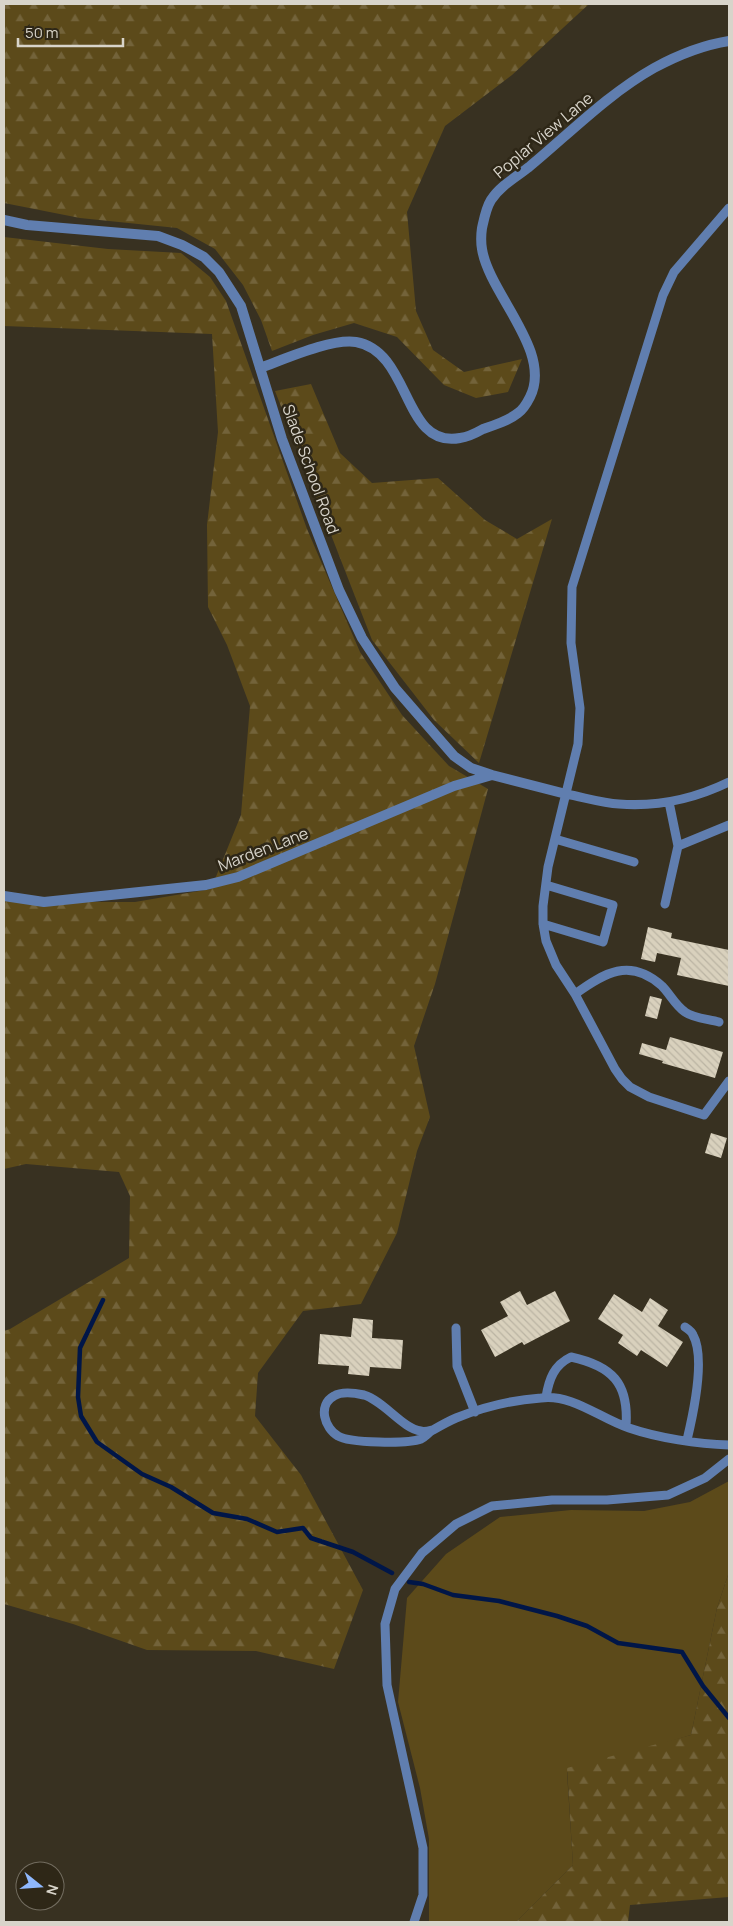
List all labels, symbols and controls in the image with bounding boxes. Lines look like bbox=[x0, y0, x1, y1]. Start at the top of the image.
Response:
scale bar bbox=[18, 15, 122, 47]
text: 50 m bbox=[25, 22, 59, 43]
street label: Poplar View Lane bbox=[489, 87, 597, 183]
street label: Slade School Road bbox=[277, 401, 345, 537]
street label: Marden Lane bbox=[215, 822, 311, 876]
north arrow bbox=[15, 1861, 65, 1911]
text: N bbox=[42, 1882, 63, 1898]

